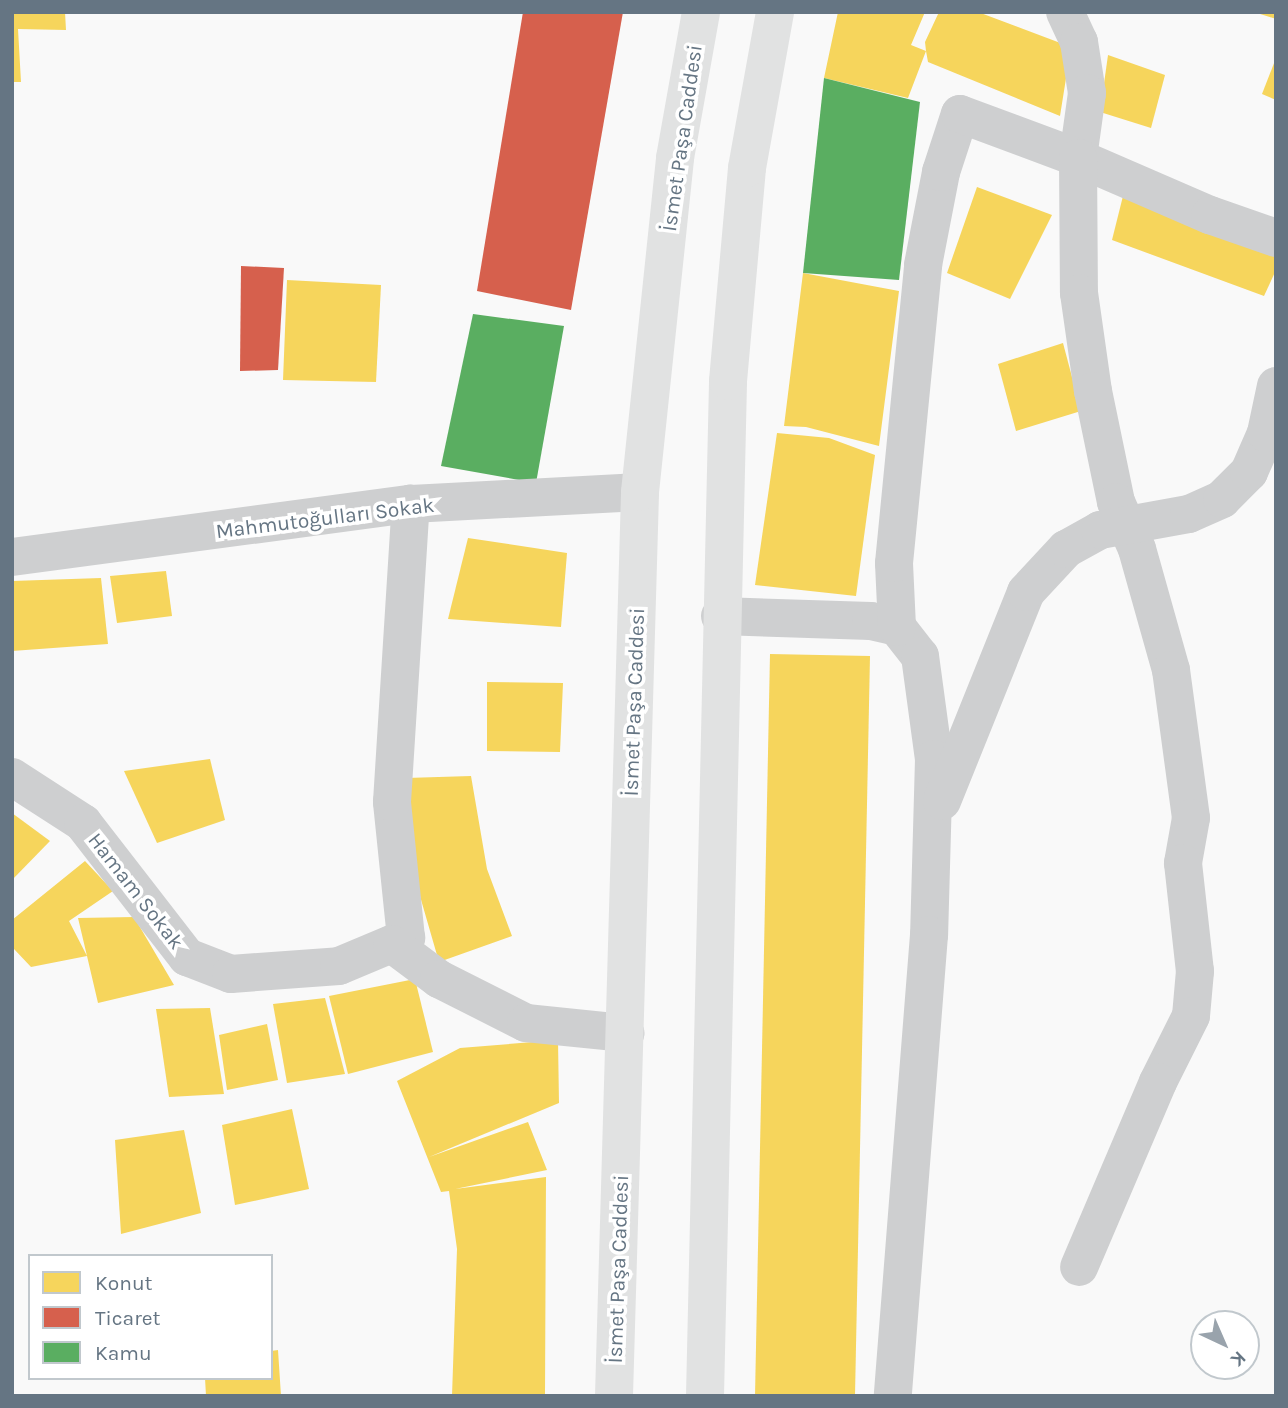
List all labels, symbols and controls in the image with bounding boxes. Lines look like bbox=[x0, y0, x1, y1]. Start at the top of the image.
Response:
street label: İsmet Paşa Caddesi bbox=[656, 43, 708, 233]
street label: Mahmutoğulları Sokak bbox=[214, 492, 436, 544]
street label: İsmet Paşa Caddesi bbox=[618, 607, 650, 797]
street label: Hamam Sokak bbox=[83, 828, 189, 954]
street label: İsmet Paşa Caddesi bbox=[602, 1174, 634, 1364]
legend bbox=[28, 1254, 273, 1380]
text: Konut bbox=[95, 1271, 153, 1295]
text: Ticaret bbox=[95, 1306, 160, 1330]
north arrow bbox=[1190, 1310, 1260, 1380]
text: Kamu bbox=[95, 1341, 152, 1365]
text: K bbox=[1226, 1346, 1250, 1371]

